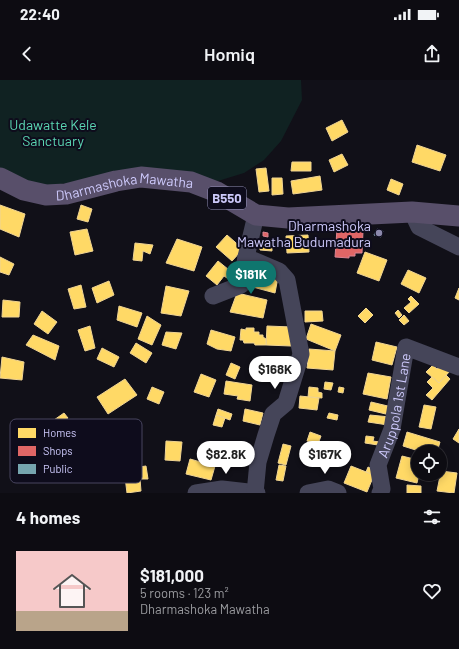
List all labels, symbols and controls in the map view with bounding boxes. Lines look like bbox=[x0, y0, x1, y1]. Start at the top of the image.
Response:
text: 22:40 bbox=[20, 5, 60, 23]
icon: back bbox=[16, 43, 38, 65]
text: Homiq bbox=[204, 43, 255, 65]
icon: share bbox=[421, 43, 443, 65]
park label: Udawatte Kele Sanctuary bbox=[9, 116, 97, 149]
street label: Dharmashoka Mawatha bbox=[55, 168, 194, 203]
road number: B550 bbox=[208, 187, 246, 209]
place label: Dharmashoka Mawatha Budumadura bbox=[237, 217, 371, 250]
marker: Dharmashoka Mawatha Budumadura bbox=[374, 228, 384, 238]
pin: $181K bbox=[223, 261, 279, 295]
text: $181K bbox=[235, 266, 267, 282]
street label: Aruppola 1st Lane bbox=[373, 352, 413, 460]
pin: $168K bbox=[247, 356, 303, 390]
text: $168K bbox=[258, 361, 292, 377]
legend bbox=[10, 419, 142, 483]
text: Homes bbox=[43, 426, 76, 439]
pin: $82.8K bbox=[193, 441, 259, 475]
pin: $167K bbox=[297, 441, 353, 475]
text: Shops bbox=[43, 444, 73, 457]
map controls bbox=[411, 445, 447, 481]
button: locate bbox=[411, 445, 447, 481]
text: $82.8K bbox=[206, 446, 246, 462]
text: $167K bbox=[308, 446, 342, 462]
text: Public bbox=[43, 462, 73, 475]
icon: filters bbox=[421, 506, 443, 528]
text: 4 homes bbox=[16, 507, 80, 527]
text: $181,000 bbox=[140, 565, 204, 585]
icon: home bbox=[48, 567, 96, 615]
icon: heart bbox=[421, 580, 443, 602]
text: 5 rooms · 123 m² bbox=[140, 585, 229, 601]
text: Dharmashoka Mawatha bbox=[140, 601, 270, 617]

